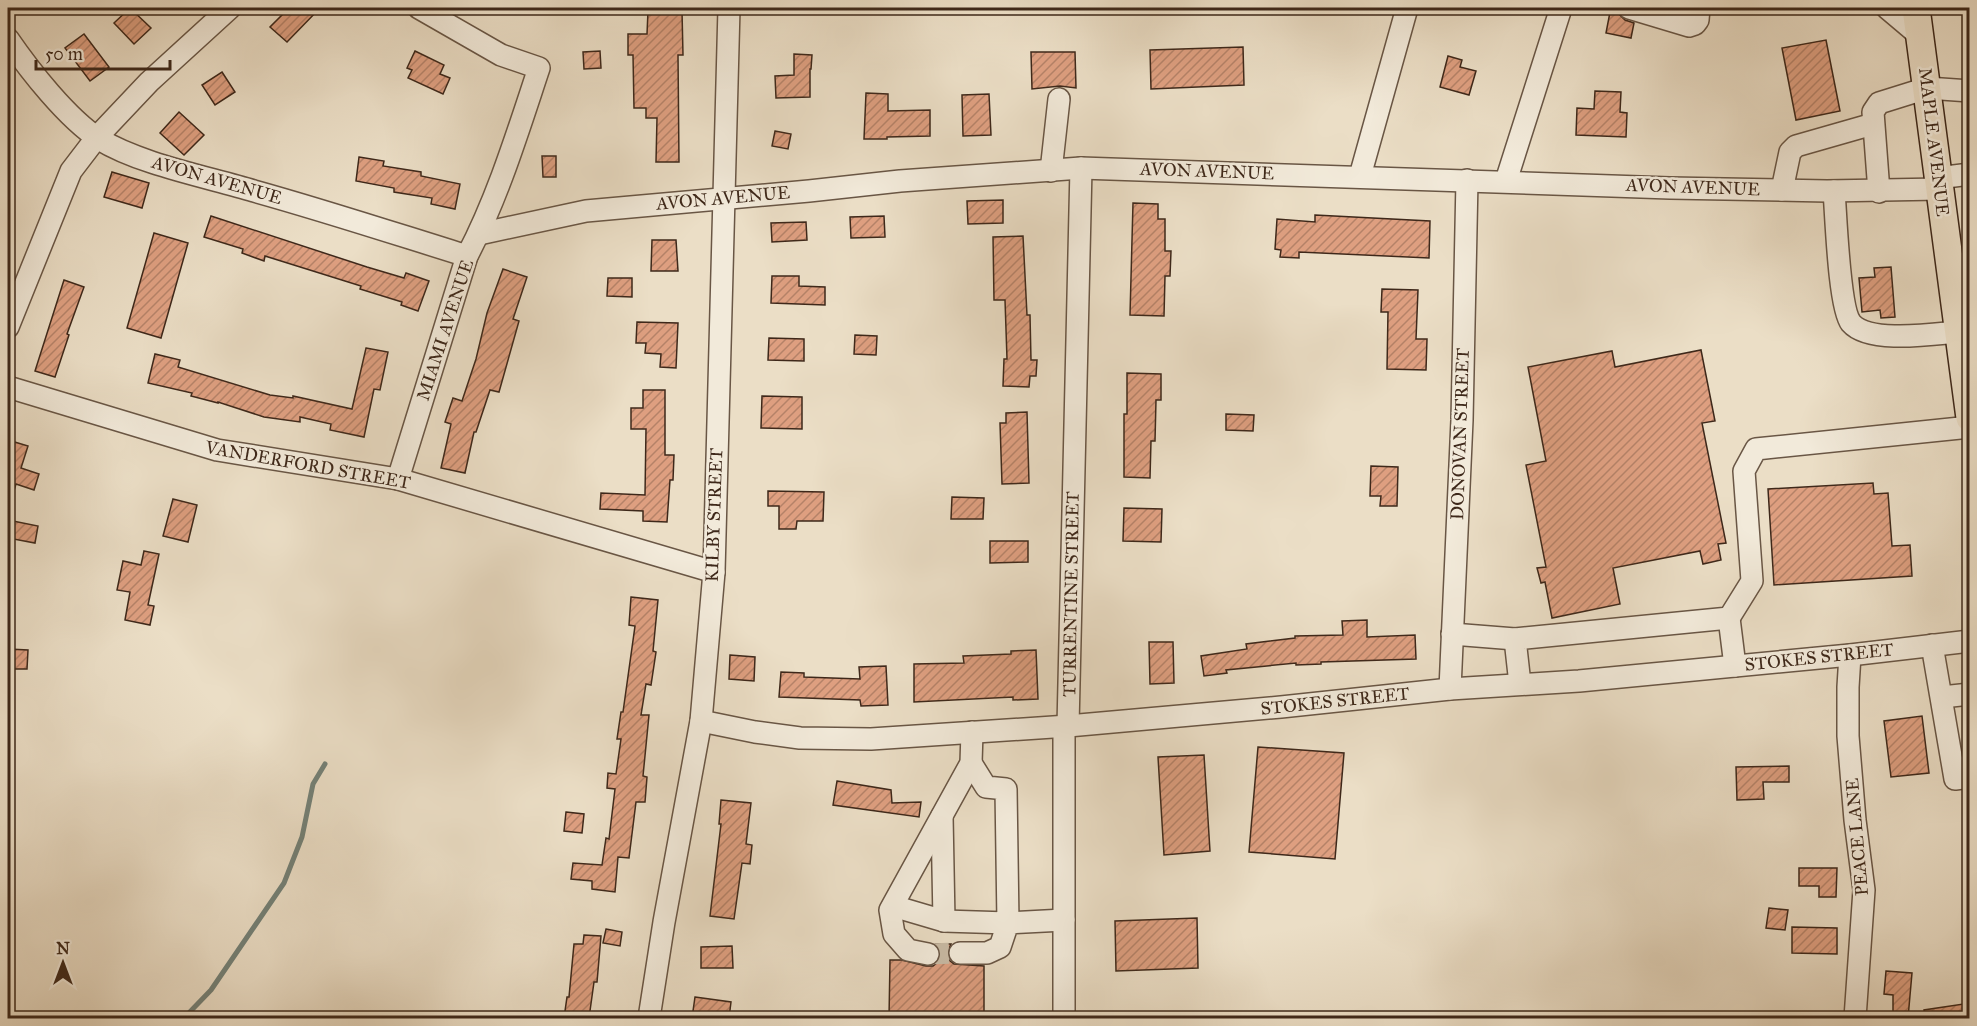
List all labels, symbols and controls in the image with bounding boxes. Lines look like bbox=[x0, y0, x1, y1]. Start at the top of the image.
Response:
scale bar bbox=[36, 33, 170, 71]
text: 50 m bbox=[45, 43, 83, 65]
street label: MAPLE AVENUE bbox=[1914, 66, 1954, 218]
street label: AVON AVENUE bbox=[149, 151, 285, 209]
street label: AVON AVENUE bbox=[1139, 158, 1275, 184]
street label: AVON AVENUE bbox=[1625, 174, 1761, 200]
street label: AVON AVENUE bbox=[654, 181, 791, 215]
street label: MIAMI AVENUE bbox=[412, 257, 478, 403]
street label: DONOVAN STREET bbox=[1446, 348, 1474, 520]
street label: VANDERFORD STREET bbox=[203, 436, 412, 494]
street label: KILBY STREET bbox=[701, 448, 727, 582]
street label: TURRENTINE STREET bbox=[1058, 491, 1084, 697]
street label: STOKES STREET bbox=[1743, 638, 1895, 676]
street label: STOKES STREET bbox=[1259, 682, 1411, 720]
street label: PEACE LANE bbox=[1841, 777, 1873, 897]
north arrow bbox=[33, 933, 93, 993]
text: N bbox=[56, 939, 70, 958]

